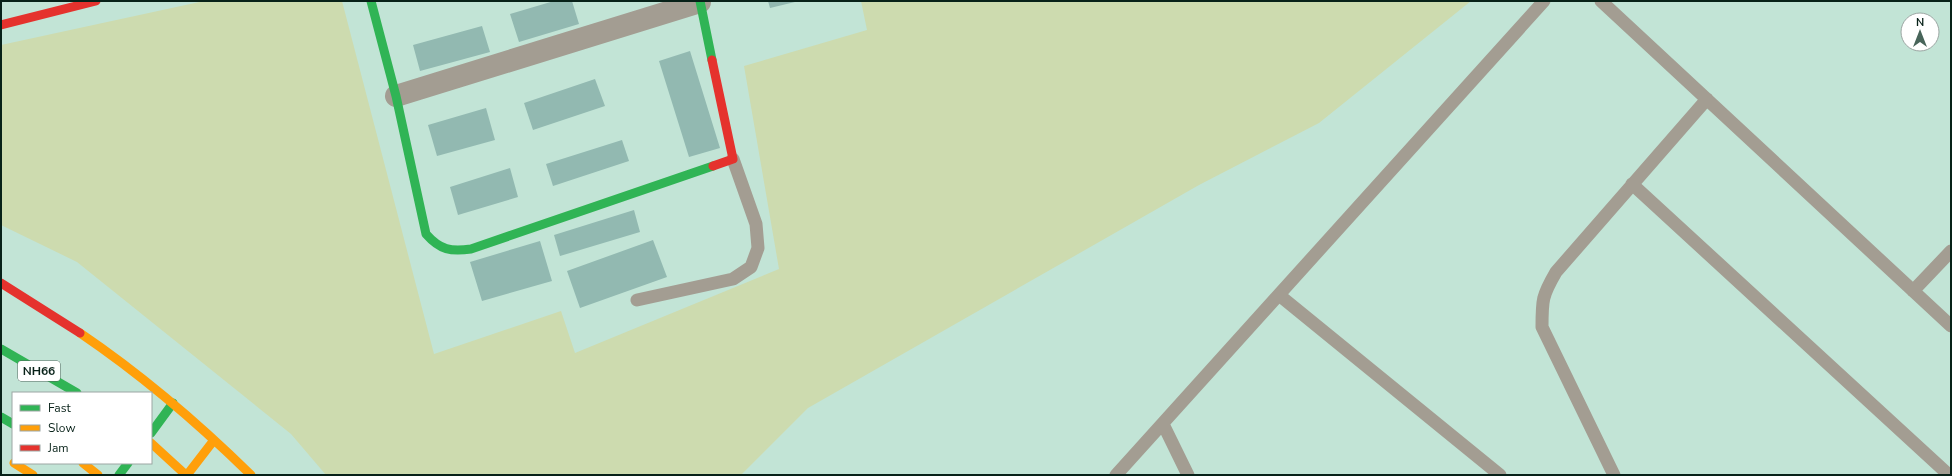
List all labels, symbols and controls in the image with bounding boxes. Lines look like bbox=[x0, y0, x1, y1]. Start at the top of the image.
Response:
north arrow bbox=[1900, 12, 1940, 52]
text: N bbox=[1916, 15, 1924, 30]
road number: NH66 bbox=[18, 361, 60, 381]
legend bbox=[12, 392, 152, 464]
text: Fast bbox=[48, 400, 71, 416]
text: Slow bbox=[48, 420, 76, 436]
text: Jam bbox=[47, 440, 69, 456]

